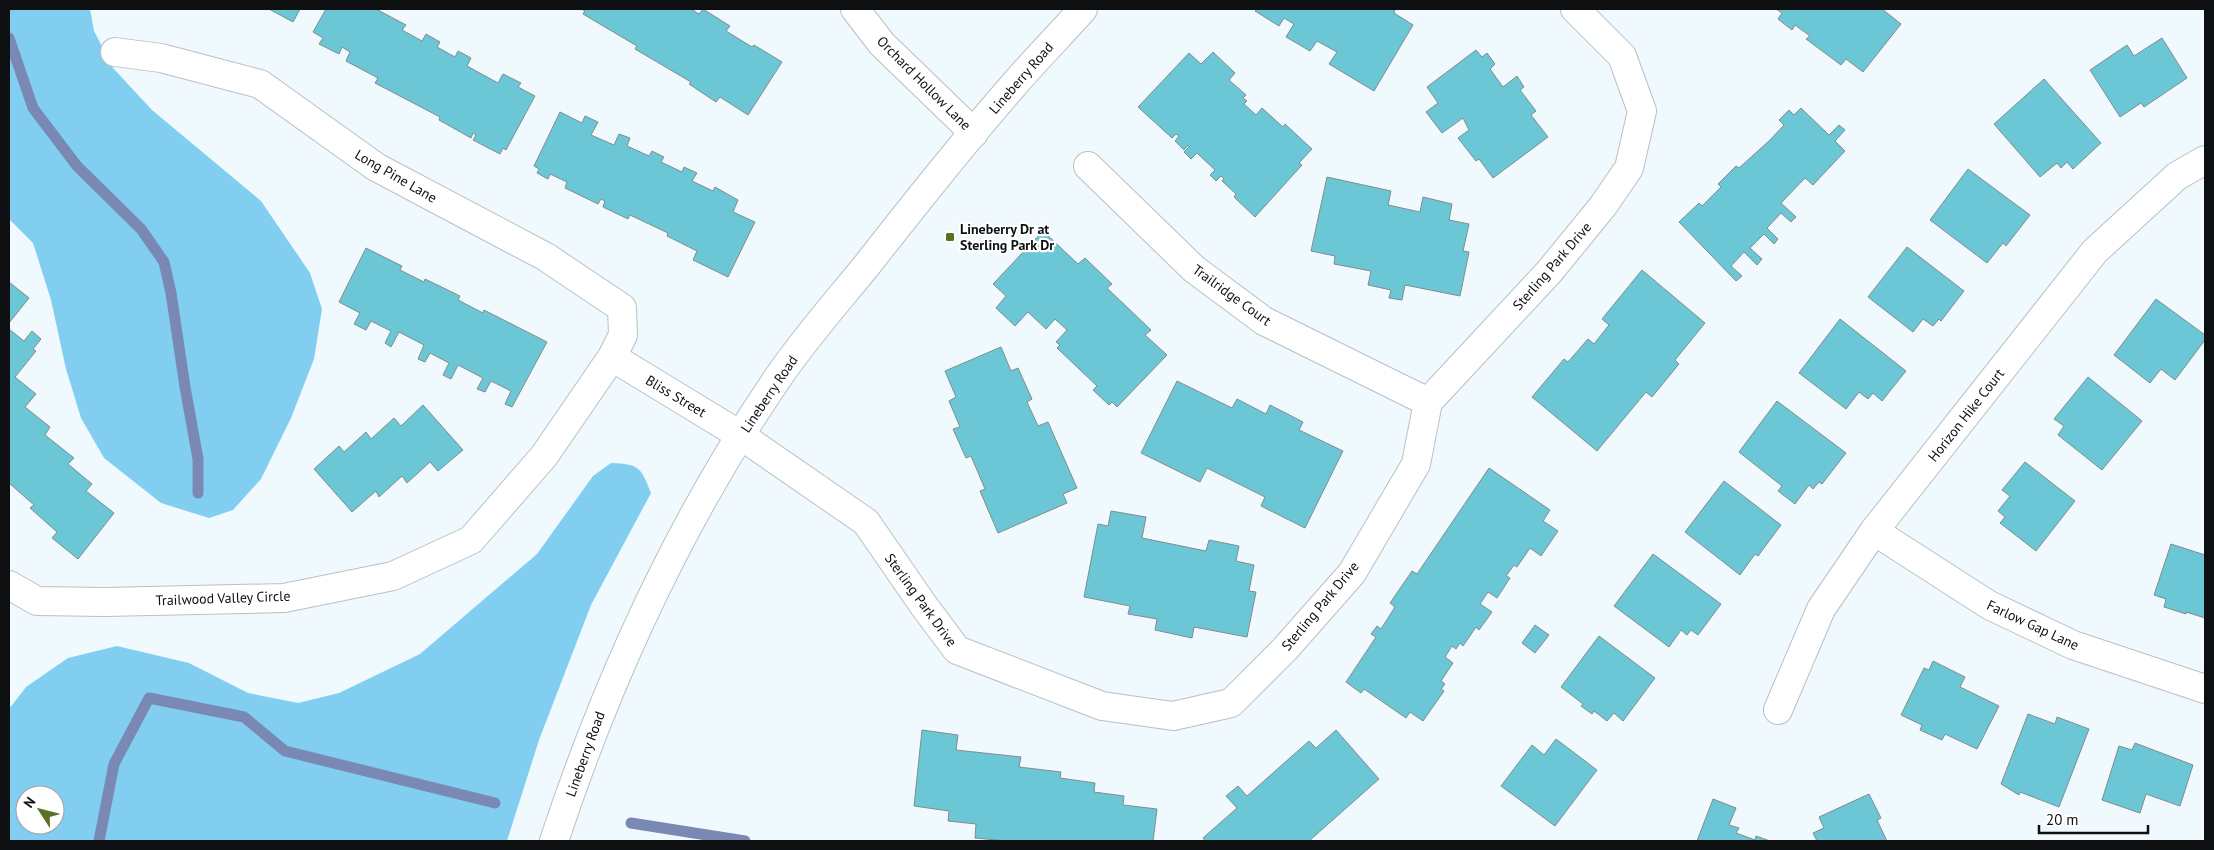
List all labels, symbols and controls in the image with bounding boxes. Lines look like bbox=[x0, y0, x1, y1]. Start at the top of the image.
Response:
street label: Orchard Hollow Lane bbox=[873, 32, 975, 134]
street label: Lineberry Road bbox=[985, 38, 1057, 118]
street label: Long Pine Lane bbox=[352, 145, 440, 207]
street label: Sterling Park Drive bbox=[1509, 218, 1595, 314]
place label: Lineberry Dr at Sterling Park Dr bbox=[960, 220, 1054, 254]
marker: Lineberry Dr at Sterling Park Dr bbox=[944, 231, 956, 243]
street label: Trailridge Court bbox=[1189, 260, 1275, 330]
street label: Lineberry Road bbox=[737, 352, 801, 436]
street label: Horizon Hike Court bbox=[1924, 365, 2008, 465]
street label: Bliss Street bbox=[643, 371, 710, 421]
street label: Sterling Park Drive bbox=[881, 550, 961, 650]
street label: Sterling Park Drive bbox=[1277, 558, 1363, 654]
street label: Trailwood Valley Circle bbox=[155, 587, 291, 609]
street label: Farlow Gap Lane bbox=[1984, 596, 2082, 654]
street label: Lineberry Road bbox=[561, 709, 609, 799]
north arrow bbox=[15, 785, 65, 835]
text: N bbox=[19, 793, 39, 811]
scale bar bbox=[2039, 802, 2148, 834]
text: 20 m bbox=[2046, 810, 2079, 829]

